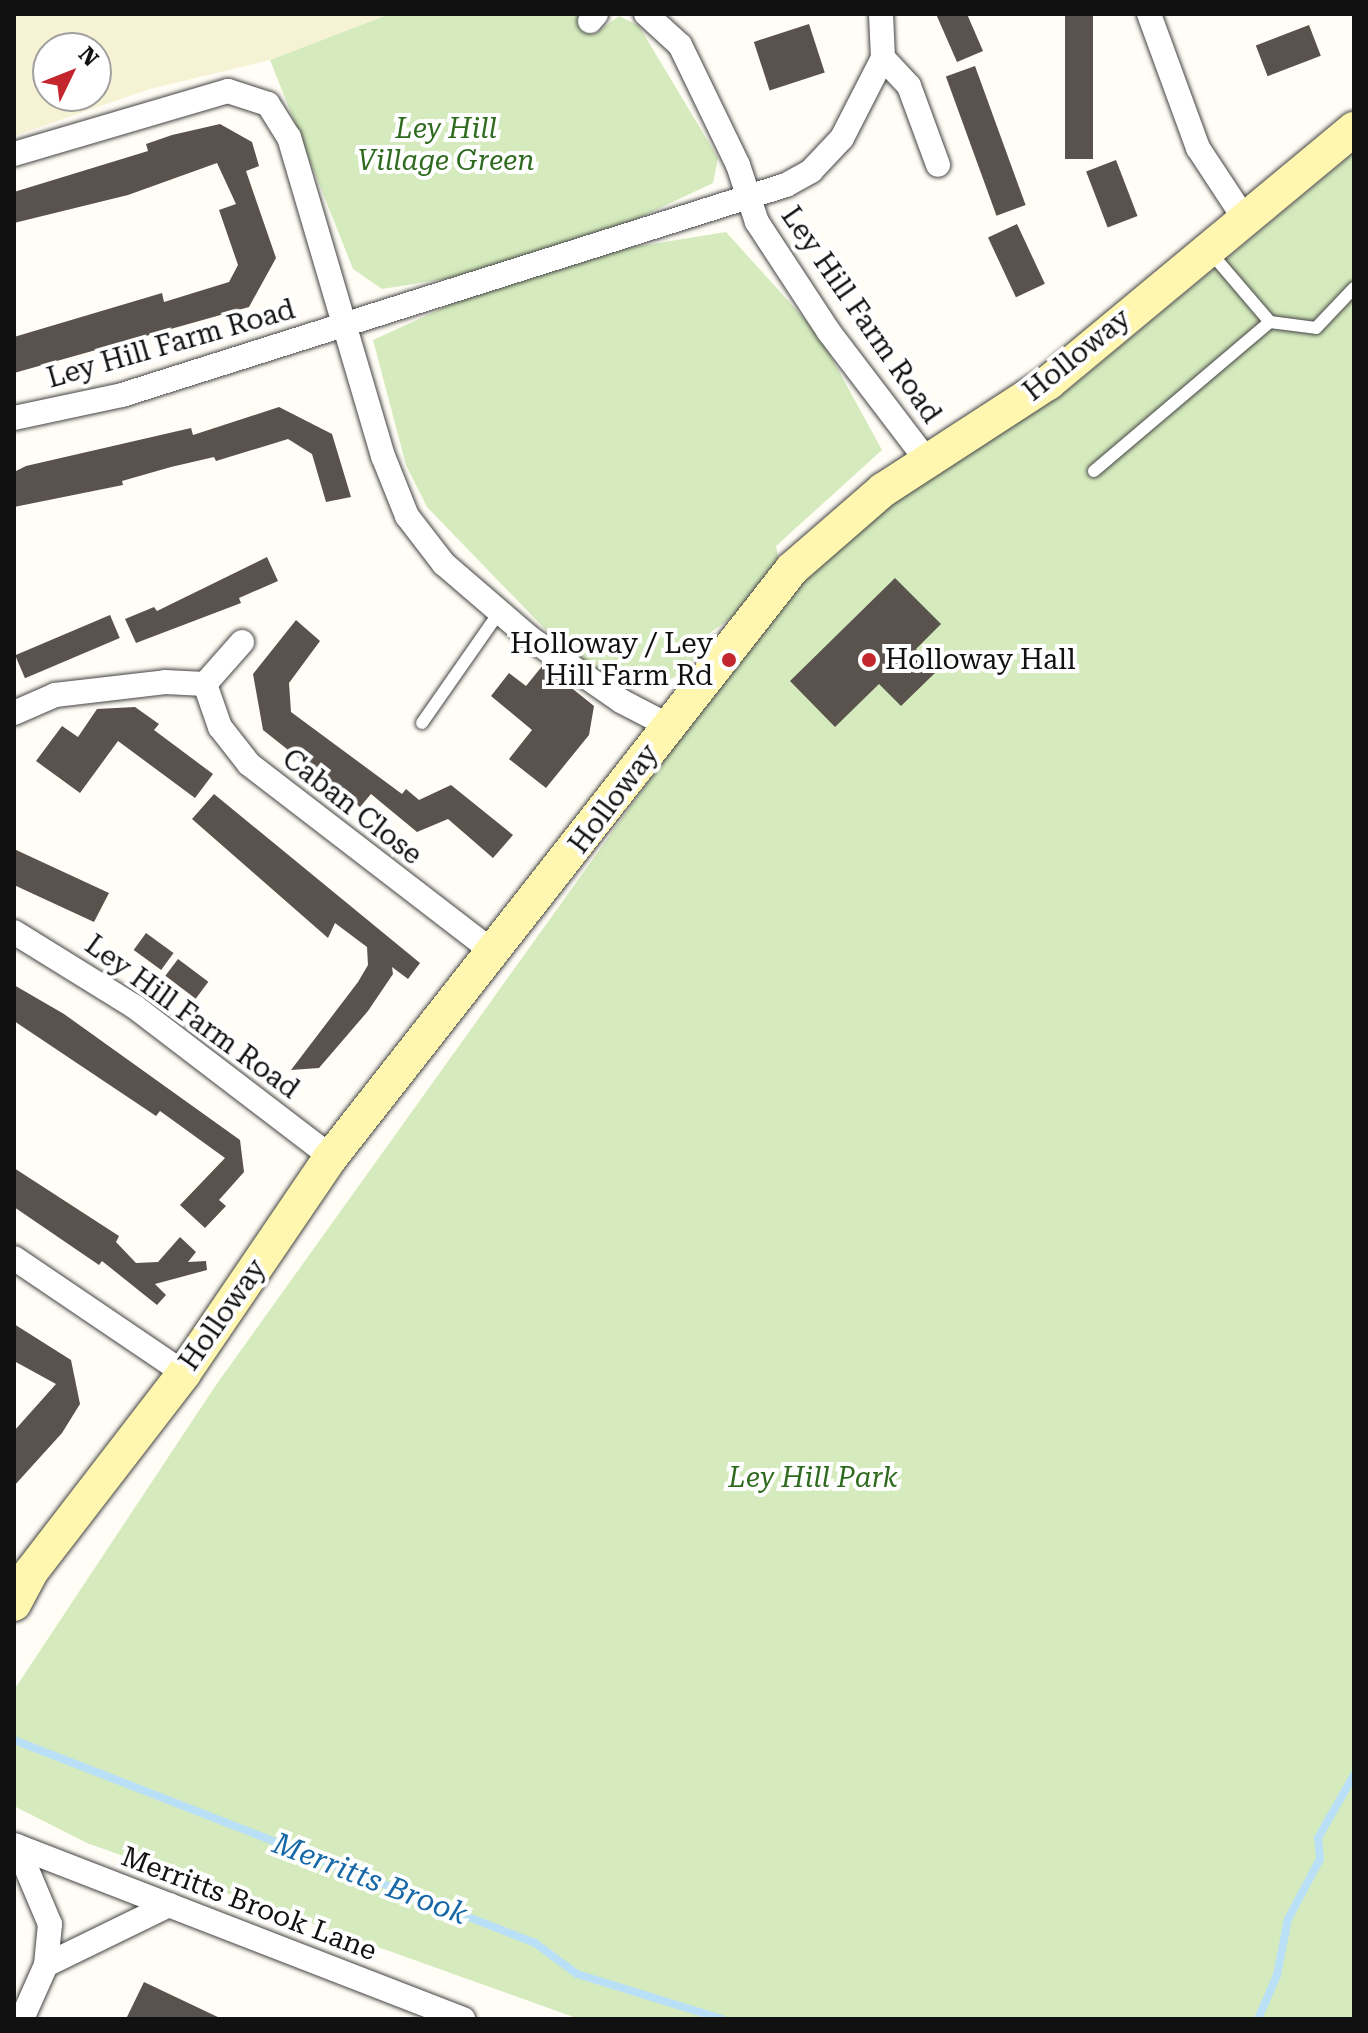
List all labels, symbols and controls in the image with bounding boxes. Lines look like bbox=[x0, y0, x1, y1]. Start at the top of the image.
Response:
north arrow bbox=[32, 32, 112, 112]
text: N bbox=[74, 42, 103, 71]
park label: Ley Hill Village Green bbox=[358, 112, 534, 178]
street label: Ley Hill Farm Road bbox=[774, 200, 948, 430]
street label: Ley Hill Farm Road bbox=[43, 293, 299, 395]
street label: Holloway bbox=[1017, 302, 1137, 408]
place label: Holloway / Ley Hill Farm Rd bbox=[510, 627, 713, 693]
place label: Holloway Hall bbox=[885, 643, 1076, 677]
marker: Holloway / Ley Hill Farm Rd bbox=[720, 651, 738, 669]
marker: Holloway Hall bbox=[860, 651, 878, 669]
street label: Holloway bbox=[562, 738, 666, 860]
street label: Caban Close bbox=[276, 742, 428, 872]
street label: Ley Hill Farm Road bbox=[78, 928, 306, 1106]
street label: Holloway bbox=[173, 1253, 273, 1377]
park label: Ley Hill Park bbox=[728, 1461, 898, 1495]
water label: Merritts Brook bbox=[268, 1825, 472, 1933]
street label: Merritts Brook Lane bbox=[117, 1840, 381, 1968]

